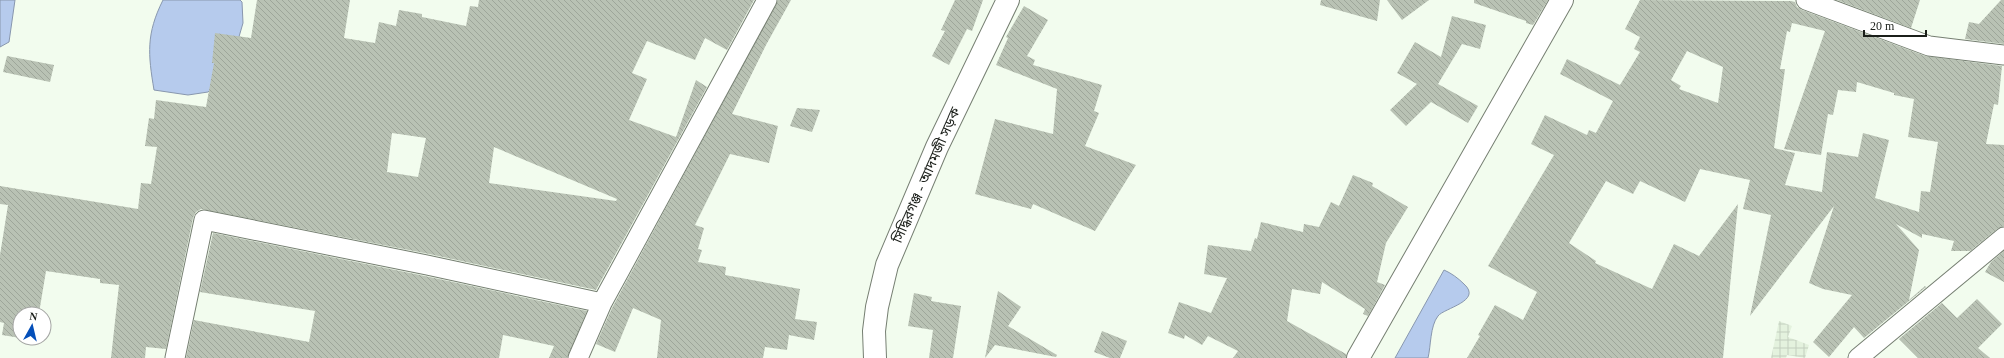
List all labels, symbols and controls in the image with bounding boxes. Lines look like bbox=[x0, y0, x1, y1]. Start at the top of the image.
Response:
scale bar bbox=[1864, 12, 1926, 38]
text: 20 m bbox=[1870, 19, 1895, 33]
street label: সিদ্ধিরগঞ্জ - আদমজী সড়ক bbox=[888, 104, 963, 246]
north arrow bbox=[12, 306, 52, 346]
text: N bbox=[29, 310, 38, 323]

